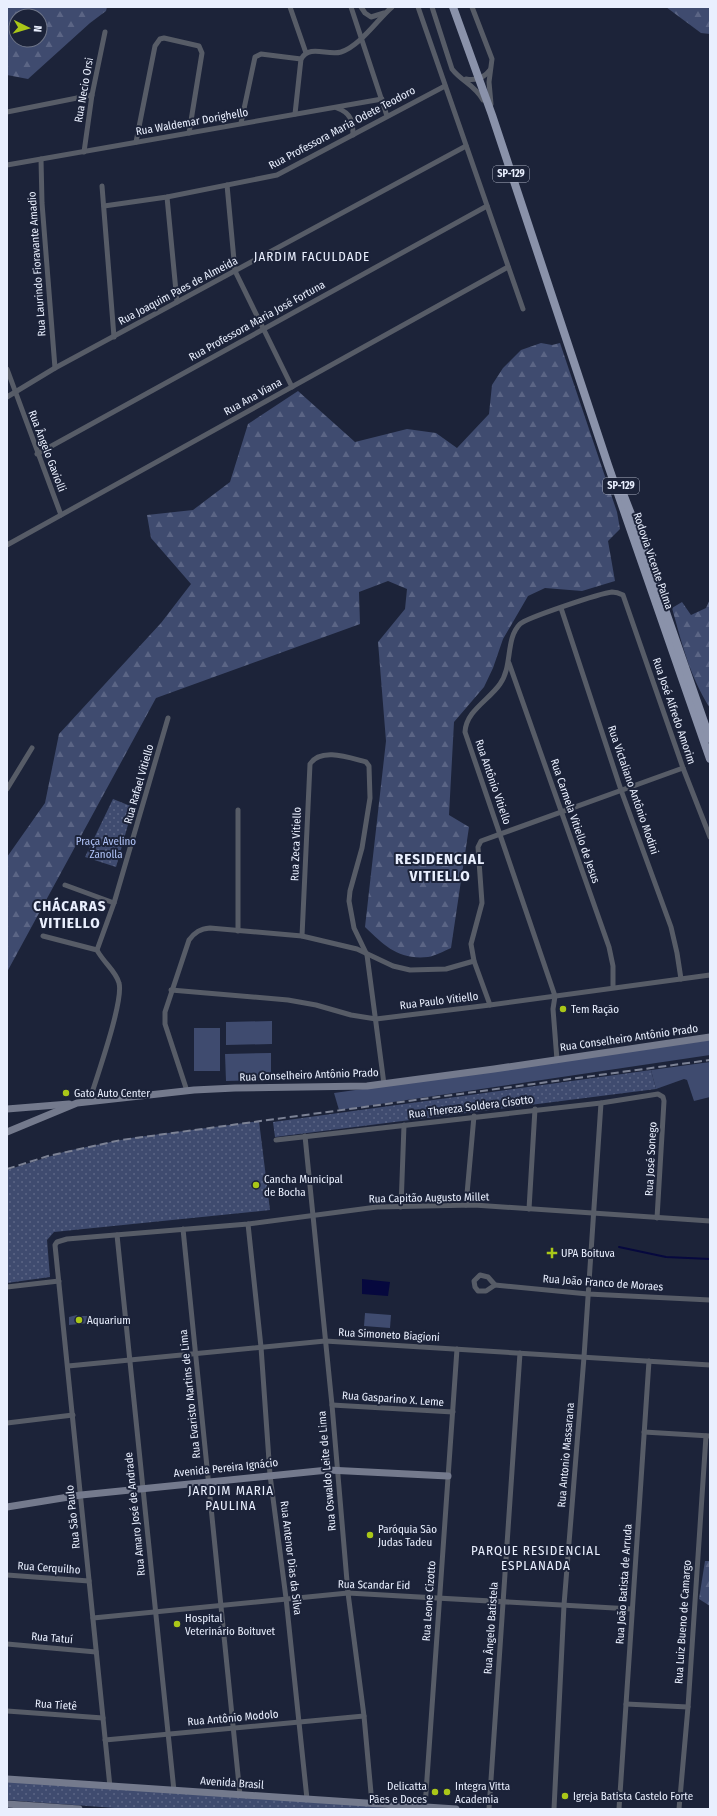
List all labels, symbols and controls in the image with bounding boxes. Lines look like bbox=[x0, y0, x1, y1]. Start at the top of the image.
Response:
north arrow bbox=[8, 8, 48, 48]
text: N bbox=[31, 25, 44, 33]
street label: Rua Necio Orsi bbox=[72, 56, 96, 124]
street label: Rua Professora Maria Odete Teodoro bbox=[267, 84, 418, 172]
street label: Rua Waldemar Dorighello bbox=[135, 106, 250, 138]
road number: SP-129 bbox=[493, 166, 529, 182]
street label: Rua Laurindo Fioravante Amadio bbox=[25, 191, 49, 337]
district label: JARDIM FACULDADE bbox=[254, 249, 370, 264]
street label: Rua Joaquim Paes de Almeida bbox=[116, 254, 240, 328]
street label: Rua Professora Maria José Fortuna bbox=[187, 278, 327, 364]
street label: Rua Ana Viana bbox=[222, 376, 284, 418]
street label: Rua Ângelo Gaviolli bbox=[25, 408, 69, 494]
road number: SP-129 bbox=[603, 478, 639, 494]
street label: Rodovia Vicente Palma bbox=[630, 511, 676, 611]
street label: Rua José Alfredo Amorim bbox=[650, 656, 698, 766]
street label: Rua Victaliano Antônio Modini bbox=[605, 724, 661, 856]
street label: Rua Antônio Vitiello bbox=[472, 738, 514, 826]
street label: Rua Rafael Vitiello bbox=[121, 743, 157, 825]
street label: Rua Carmela Vitiello de Jesus bbox=[548, 757, 603, 885]
street label: Rua Zeca Vitiello bbox=[288, 806, 304, 881]
park label: Praça Avelino Zanolla bbox=[76, 835, 136, 861]
district label: RESIDENCIAL VITIELLO bbox=[395, 850, 485, 885]
district label: CHÁCARAS VITIELLO bbox=[33, 897, 107, 932]
street label: Rua Paulo Vitiello bbox=[399, 990, 479, 1012]
place label: Tem Ração bbox=[571, 1003, 619, 1016]
marker: Tem Ração bbox=[558, 1004, 568, 1014]
street label: Rua Conselheiro Antônio Prado bbox=[559, 1022, 699, 1054]
street label: Rua Conselheiro Antônio Prado bbox=[239, 1066, 379, 1084]
place label: Gato Auto Center bbox=[74, 1087, 150, 1100]
marker: Gato Auto Center bbox=[61, 1088, 71, 1098]
street label: Rua Thereza Soldera Cisotto bbox=[408, 1093, 534, 1121]
street label: Rua José Sonego bbox=[643, 1121, 659, 1197]
place label: Cancha Municipal de Bocha bbox=[264, 1173, 343, 1199]
marker: Cancha Municipal de Bocha bbox=[251, 1180, 261, 1190]
street label: Rua Capitão Augusto Millet bbox=[369, 1190, 490, 1206]
marker: UPA Boituva bbox=[546, 1247, 558, 1259]
place label: UPA Boituva bbox=[561, 1247, 615, 1260]
street label: Rua João Franco de Moraes bbox=[542, 1272, 664, 1294]
place label: Aquarium bbox=[87, 1314, 131, 1327]
marker: Aquarium bbox=[74, 1315, 84, 1325]
street label: Rua Simoneto Biagioni bbox=[338, 1326, 440, 1344]
street label: Rua Evaristo Martins de Lima bbox=[177, 1329, 203, 1459]
street label: Rua Gasparino X. Leme bbox=[342, 1389, 444, 1409]
street label: Rua Antonio Massarana bbox=[555, 1402, 577, 1508]
street label: Rua Oswaldo Leite de Lima bbox=[315, 1410, 339, 1532]
street label: Rua Amaro José de Andrade bbox=[122, 1451, 148, 1577]
street label: Avenida Pereira Ignácio bbox=[173, 1456, 279, 1480]
district label: JARDIM MARIA PAULINA bbox=[188, 1483, 274, 1513]
street label: Rua São Paulo bbox=[63, 1484, 83, 1549]
street label: Rua Antenor Dias da Silva bbox=[278, 1500, 304, 1616]
place label: Paróquia São Judas Tadeu bbox=[378, 1523, 437, 1549]
street label: Rua João Batista de Arruda bbox=[613, 1523, 635, 1645]
marker: Paróquia São Judas Tadeu bbox=[365, 1530, 375, 1540]
district label: PARQUE RESIDENCIAL ESPLANADA bbox=[471, 1543, 601, 1573]
street label: Rua Cerquilho bbox=[17, 1559, 81, 1577]
street label: Rua Luiz Bueno de Camargo bbox=[672, 1559, 694, 1684]
street label: Rua Leone Cizotto bbox=[420, 1560, 438, 1642]
street label: Rua Scandar Eid bbox=[338, 1578, 410, 1592]
street label: Rua Ângelo Batistela bbox=[481, 1581, 501, 1675]
place label: Hospital Veterinário Boituvet bbox=[185, 1612, 276, 1638]
marker: Hospital Veterinário Boituvet bbox=[172, 1619, 182, 1629]
street label: Rua Tatuí bbox=[31, 1630, 74, 1646]
street label: Rua Tietê bbox=[35, 1697, 77, 1713]
street label: Rua Antônio Modolo bbox=[187, 1708, 279, 1728]
street label: Avenida Brasil bbox=[200, 1774, 264, 1792]
place label: Delicatta Pães e Doces bbox=[369, 1780, 427, 1806]
place label: Integra Vitta Academia bbox=[455, 1780, 510, 1806]
marker: Delicatta Pães e Doces bbox=[430, 1787, 440, 1797]
marker: Integra Vitta Academia bbox=[442, 1787, 452, 1797]
place label: Igreja Batista Castelo Forte bbox=[573, 1790, 693, 1803]
marker: Igreja Batista Castelo Forte bbox=[560, 1791, 570, 1801]

